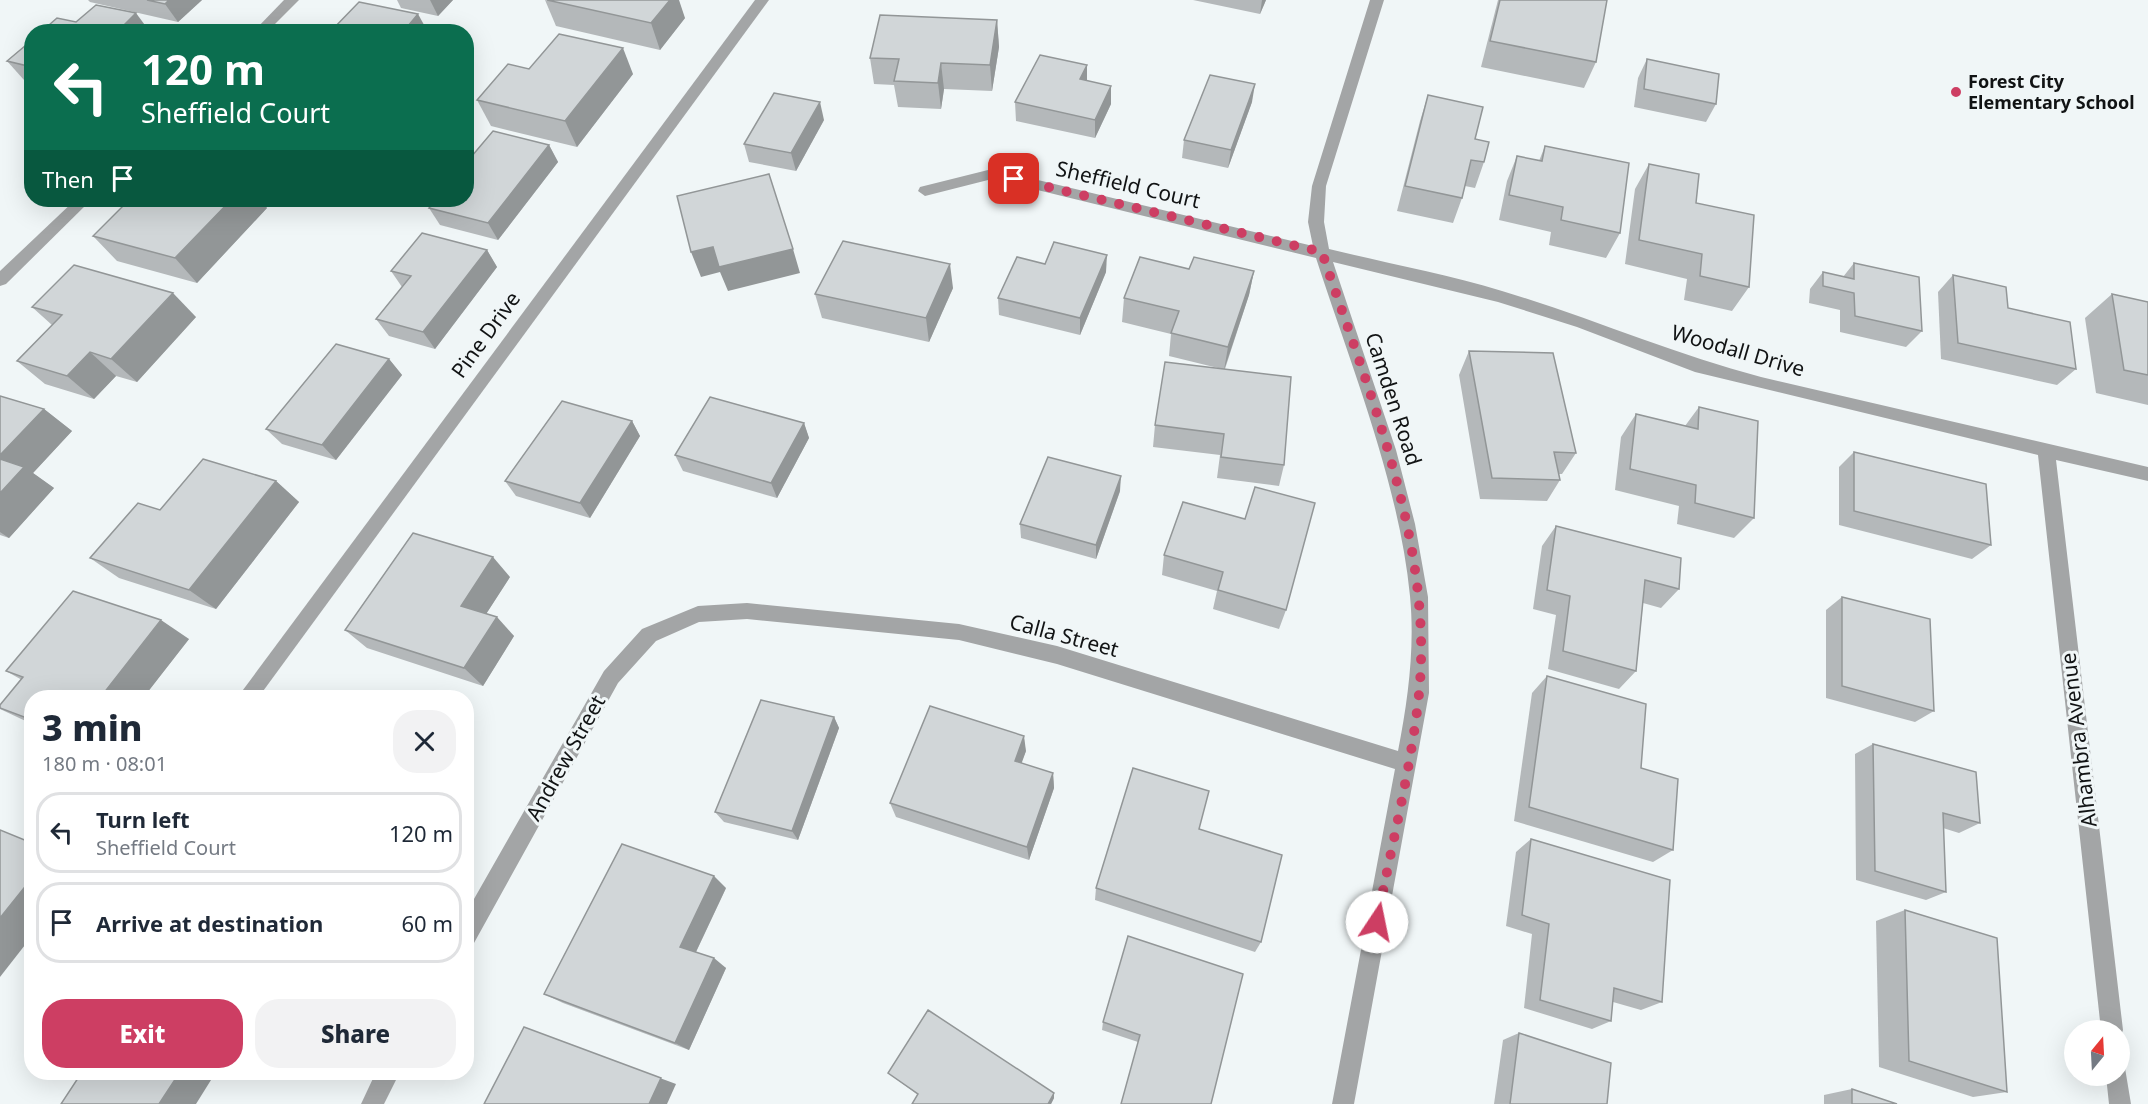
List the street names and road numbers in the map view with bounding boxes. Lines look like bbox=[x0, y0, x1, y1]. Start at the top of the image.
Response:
street label: Sheffield Court bbox=[1053, 154, 1203, 214]
street label: Pine Drive bbox=[444, 286, 526, 383]
street label: Woodall Drive bbox=[1668, 318, 1808, 382]
street label: Camden Road bbox=[1359, 329, 1429, 469]
street label: Calla Street bbox=[1007, 607, 1122, 663]
street label: Alhambra Avenue bbox=[2053, 651, 2103, 829]
street label: Andrew Street bbox=[519, 689, 611, 825]

